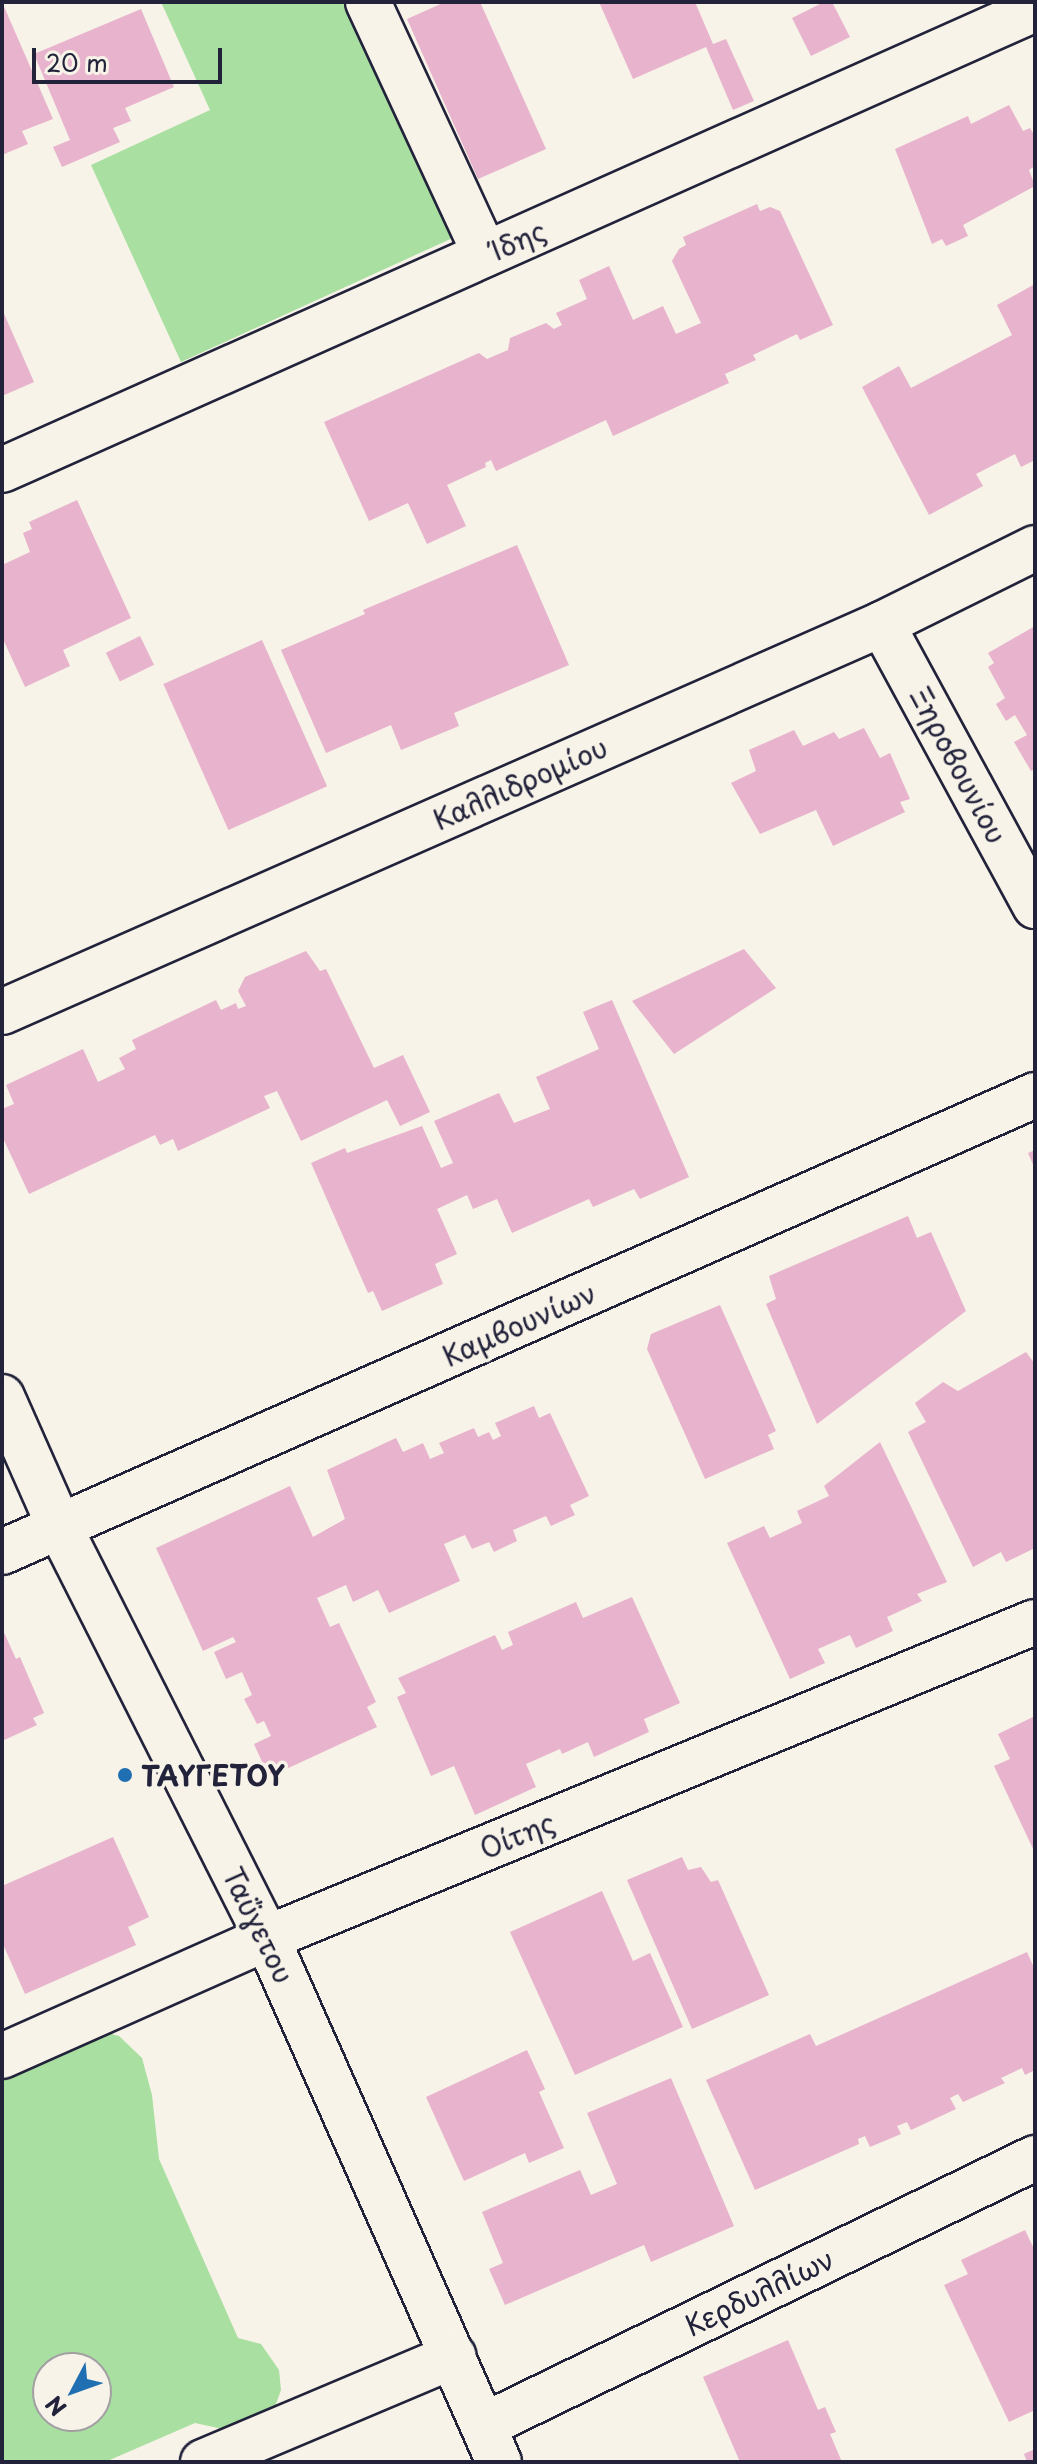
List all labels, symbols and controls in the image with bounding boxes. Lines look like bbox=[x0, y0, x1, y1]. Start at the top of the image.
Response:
scale bar bbox=[36, 32, 226, 82]
text: 20 m bbox=[46, 44, 108, 80]
street label: Ίδης bbox=[485, 213, 551, 267]
street label: Ξηροβουνίου bbox=[904, 681, 1014, 849]
street label: Καλλιδρομίου bbox=[428, 730, 612, 836]
street label: Καμβουνίων bbox=[437, 1275, 601, 1373]
place label: ΤΑΥΓΕΤΟΥ bbox=[141, 1758, 285, 1792]
marker: ΤΑΥΓΕΤΟΥ bbox=[116, 1766, 134, 1784]
street label: Οίτης bbox=[475, 1805, 559, 1865]
street label: Ταΰγετου bbox=[217, 1861, 301, 1989]
street label: Κερδυλλίων bbox=[679, 2241, 839, 2343]
north arrow bbox=[32, 2352, 112, 2432]
text: N bbox=[37, 2389, 73, 2424]

